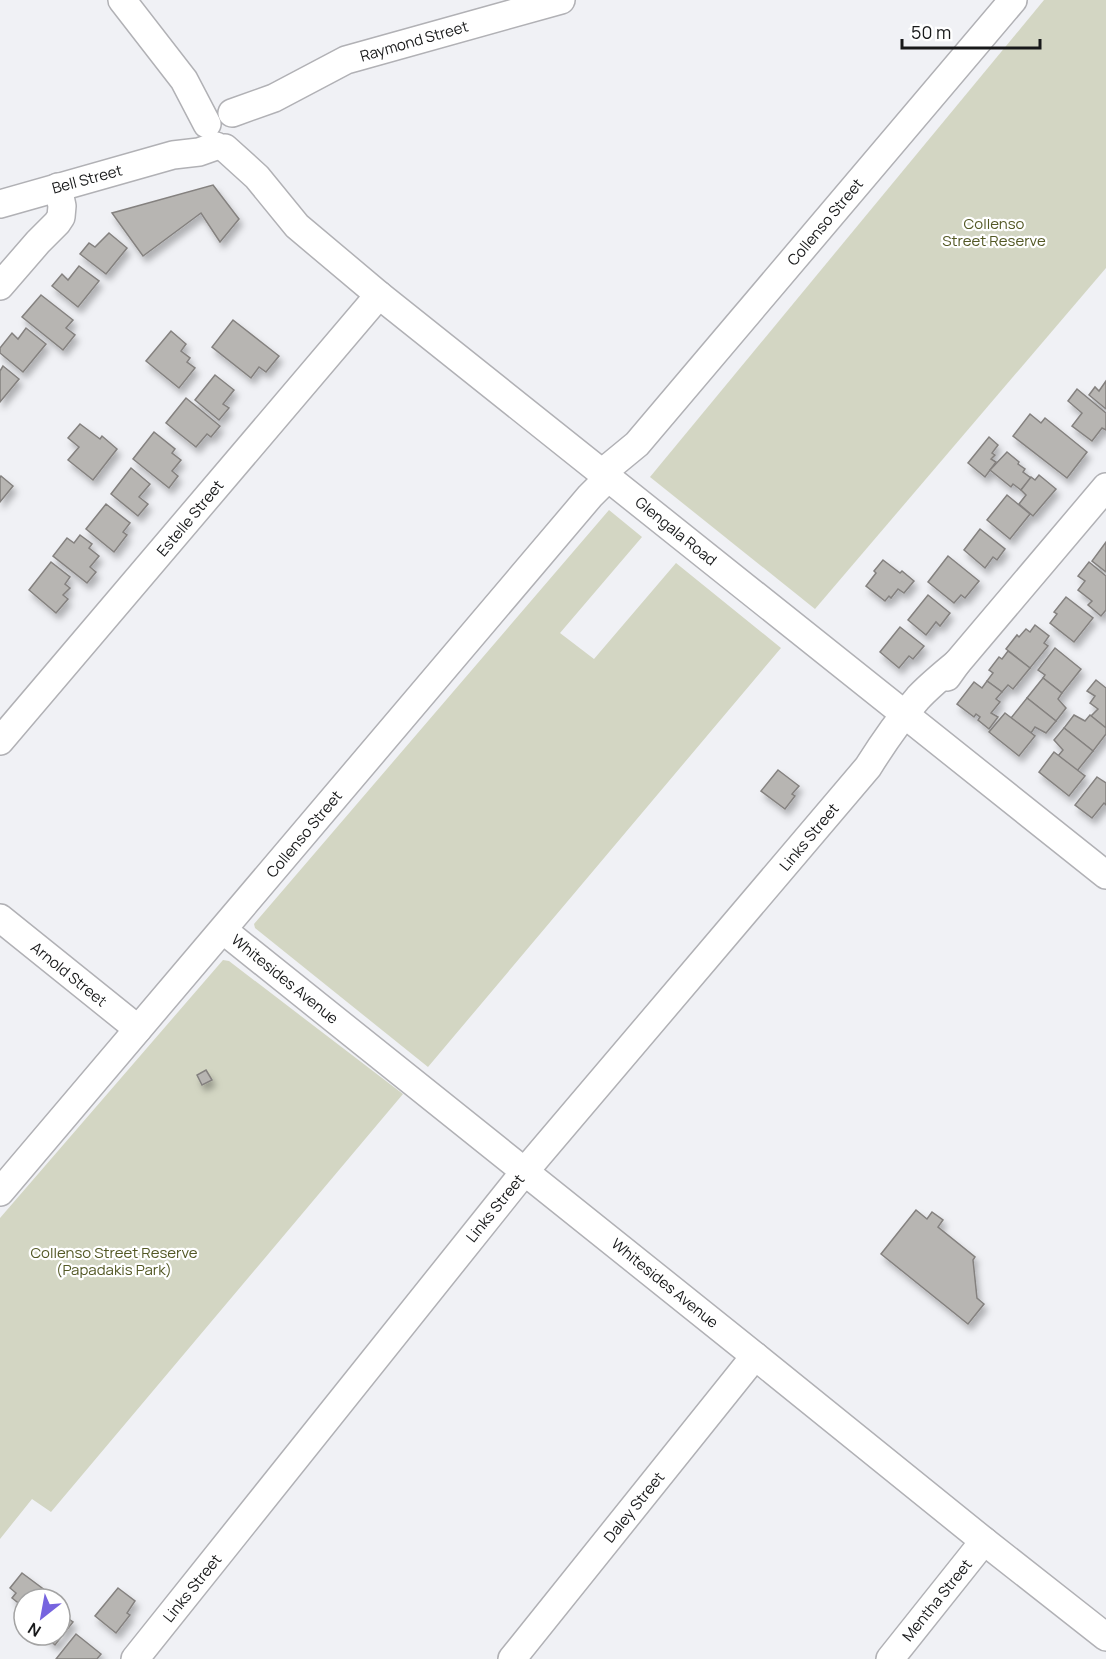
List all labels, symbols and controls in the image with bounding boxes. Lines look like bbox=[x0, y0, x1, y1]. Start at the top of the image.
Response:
scale bar bbox=[902, 12, 1040, 50]
street label: Raymond Street bbox=[357, 16, 471, 66]
text: 50 m bbox=[911, 20, 951, 44]
street label: Bell Street bbox=[49, 160, 125, 198]
street label: Collenso Street bbox=[782, 174, 868, 270]
park label: Collenso Street Reserve bbox=[942, 213, 1046, 251]
street label: Estelle Street bbox=[152, 475, 228, 561]
street label: Glengala Road bbox=[631, 492, 721, 570]
street label: Collenso Street bbox=[261, 786, 347, 882]
street label: Links Street bbox=[775, 799, 843, 875]
street label: Whitesides Avenue bbox=[227, 929, 343, 1029]
street label: Arnold Street bbox=[27, 937, 111, 1011]
street label: Links Street bbox=[461, 1169, 529, 1247]
street label: Whitesides Avenue bbox=[607, 1233, 723, 1333]
park label: Collenso Street Reserve (Papadakis Park) bbox=[30, 1242, 198, 1280]
street label: Daley Street bbox=[599, 1467, 669, 1547]
street label: Links Street bbox=[158, 1549, 226, 1627]
street label: Mentha Street bbox=[897, 1554, 977, 1646]
north arrow bbox=[12, 1587, 72, 1647]
text: N bbox=[24, 1617, 45, 1642]

